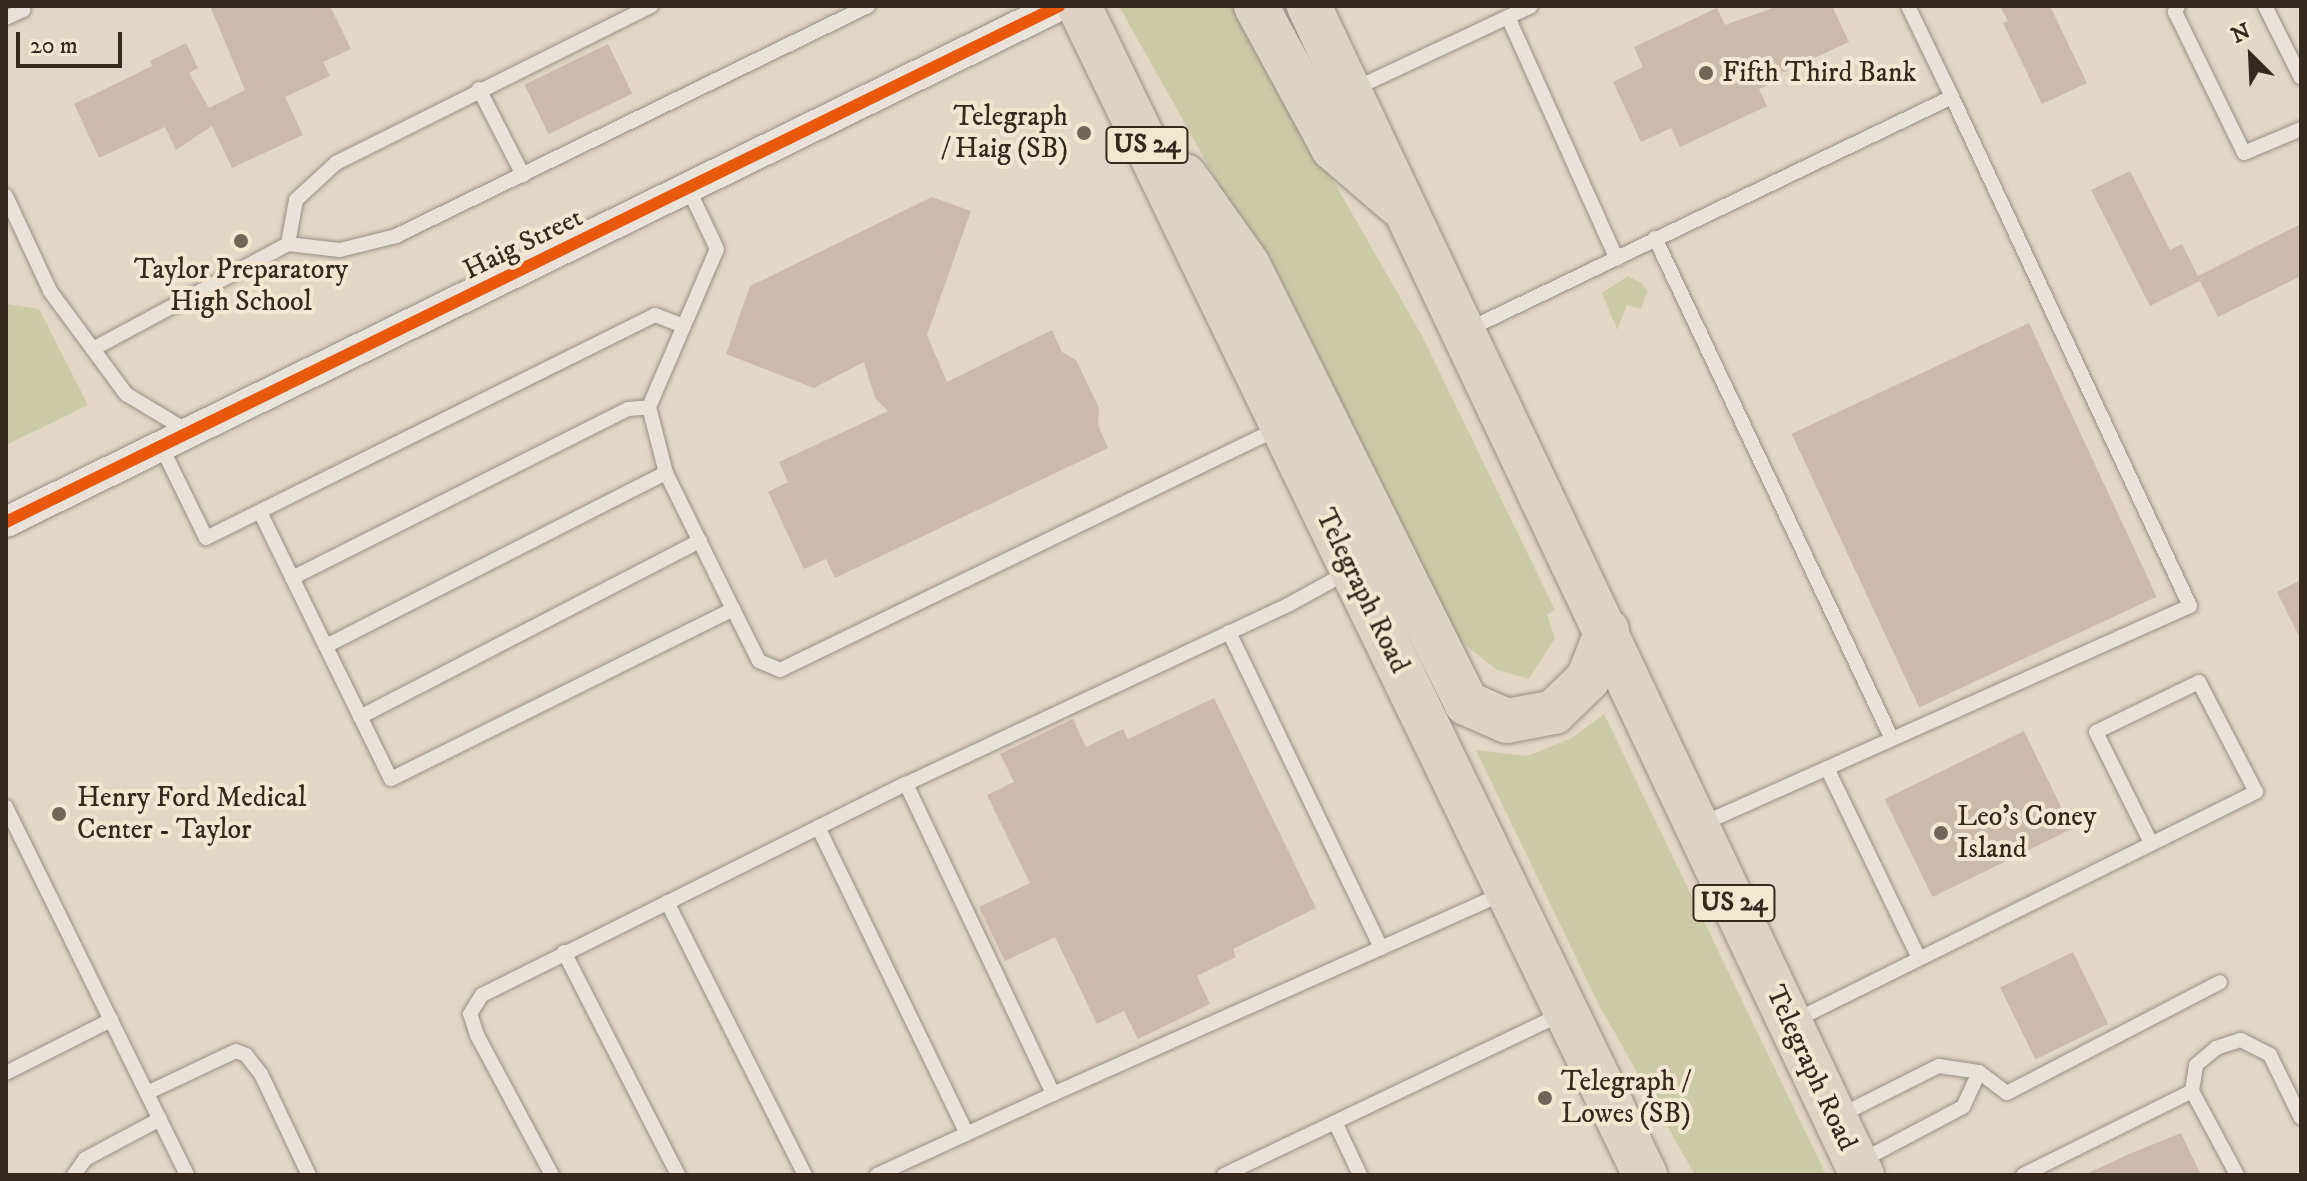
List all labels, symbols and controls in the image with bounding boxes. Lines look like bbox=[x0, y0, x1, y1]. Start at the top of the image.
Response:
scale bar bbox=[20, 16, 126, 66]
north arrow bbox=[2211, 16, 2291, 96]
text: N bbox=[2227, 18, 2255, 50]
text: 20 m bbox=[30, 31, 78, 61]
place label: Fifth Third Bank bbox=[1722, 56, 1916, 90]
marker: Fifth Third Bank bbox=[1697, 64, 1715, 82]
place label: Telegraph / Haig (SB) bbox=[941, 100, 1068, 166]
road number: US 24 bbox=[1105, 123, 1189, 167]
marker: Telegraph / Haig (SB) bbox=[1075, 124, 1093, 142]
street label: Haig Street bbox=[458, 201, 588, 287]
marker: Taylor Preparatory High School bbox=[232, 232, 250, 250]
place label: Taylor Preparatory High School bbox=[134, 253, 348, 319]
street label: Telegraph Road bbox=[1308, 503, 1416, 679]
place label: Henry Ford Medical Center - Taylor bbox=[77, 781, 306, 847]
place label: Leo's Coney Island bbox=[1957, 800, 2096, 866]
marker: Henry Ford Medical Center - Taylor bbox=[48, 803, 70, 825]
marker: Leo's Coney Island bbox=[1932, 824, 1950, 842]
road number: US 24 bbox=[1692, 881, 1776, 925]
street label: Telegraph Road bbox=[1758, 980, 1864, 1156]
place label: Telegraph / Lowes (SB) bbox=[1561, 1065, 1691, 1131]
marker: Telegraph / Lowes (SB) bbox=[1536, 1089, 1554, 1107]

